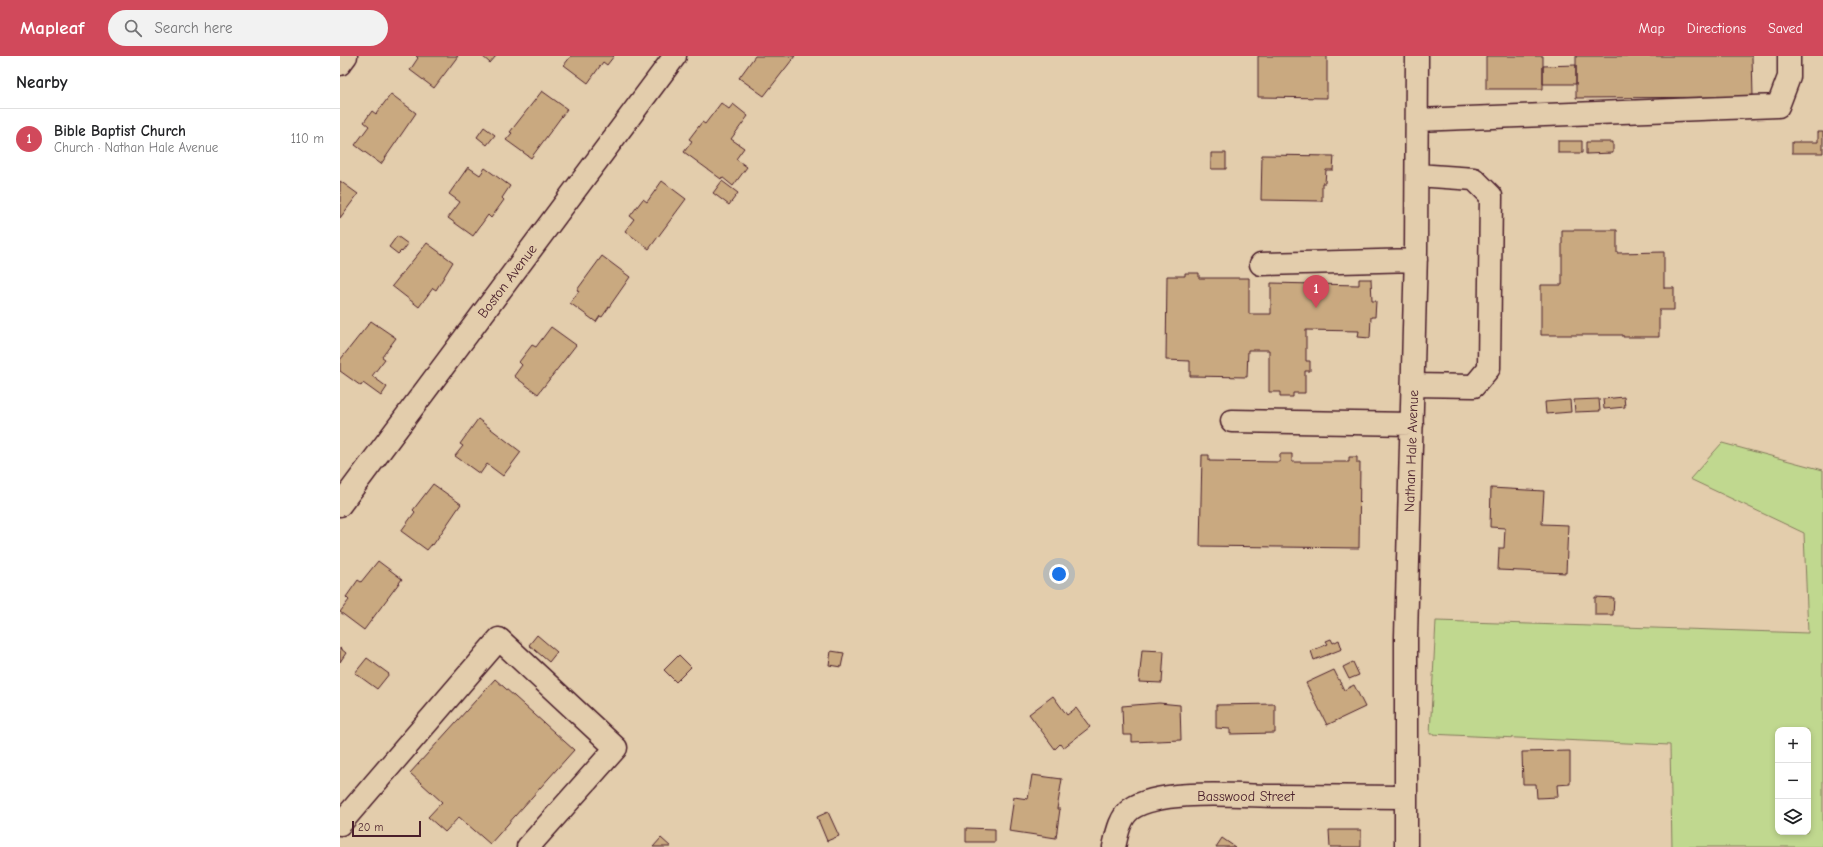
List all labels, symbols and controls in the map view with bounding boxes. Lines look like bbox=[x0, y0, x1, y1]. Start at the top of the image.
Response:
search box bbox=[108, 10, 388, 46]
text: Mapleaf bbox=[20, 17, 84, 39]
icon: search bbox=[122, 17, 144, 39]
text: Search here bbox=[154, 19, 233, 37]
text: Map bbox=[1638, 20, 1665, 37]
text: Directions bbox=[1687, 20, 1746, 37]
text: Saved bbox=[1768, 20, 1803, 37]
text: Nearby bbox=[16, 73, 67, 92]
text: Bible Baptist Church bbox=[54, 122, 186, 140]
text: 1 bbox=[26, 131, 32, 146]
text: 110 m bbox=[291, 131, 324, 146]
text: Church · Nathan Hale Avenue bbox=[54, 140, 218, 155]
street label: Boston Avenue bbox=[474, 241, 541, 322]
pin: 1 bbox=[1303, 275, 1329, 308]
street label: Nathan Hale Avenue bbox=[1401, 390, 1422, 512]
your location bbox=[1049, 564, 1069, 584]
map controls bbox=[1775, 727, 1811, 835]
button: + bbox=[1775, 727, 1811, 763]
button: − bbox=[1775, 763, 1811, 799]
street label: Basswood Street bbox=[1197, 788, 1296, 805]
button: layers bbox=[1775, 799, 1811, 835]
scale bar bbox=[352, 819, 421, 838]
text: 20 m bbox=[358, 821, 383, 834]

